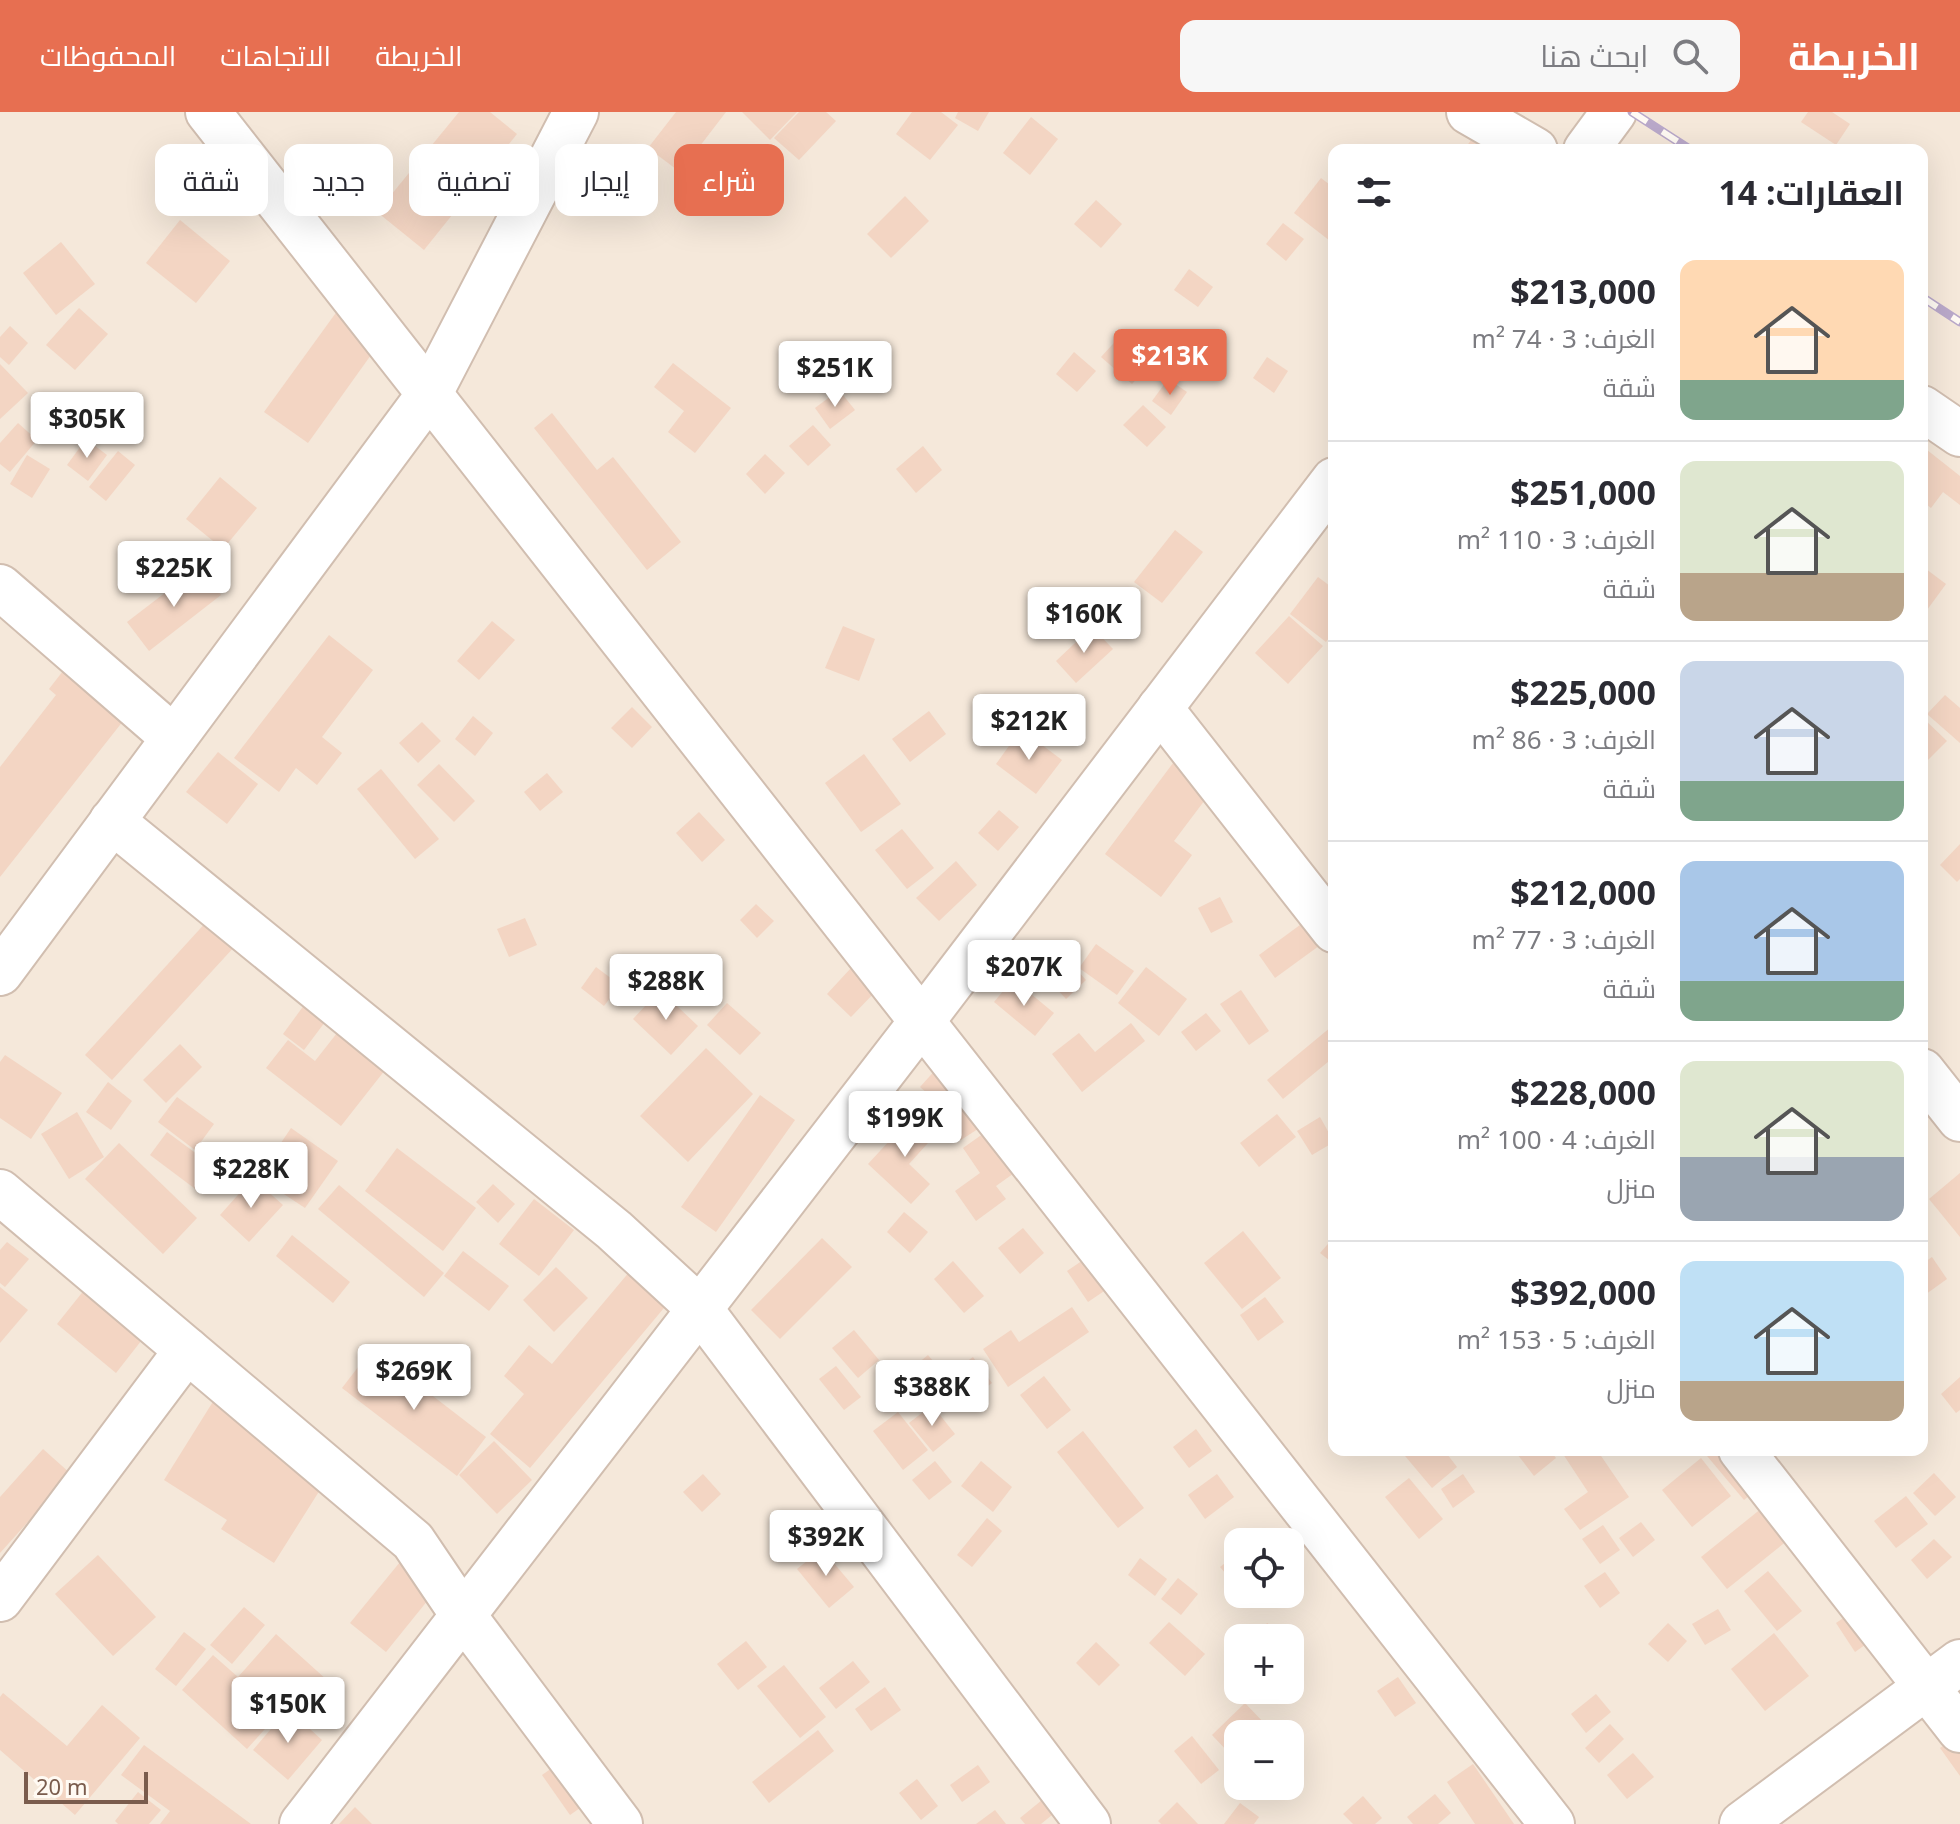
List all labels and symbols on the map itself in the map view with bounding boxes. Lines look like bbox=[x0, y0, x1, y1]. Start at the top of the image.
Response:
pin: $213K bbox=[1114, 329, 1226, 397]
pin: $251K bbox=[779, 341, 891, 409]
pin: $305K bbox=[31, 392, 143, 460]
pin: $225K bbox=[118, 541, 230, 609]
pin: $160K bbox=[1028, 587, 1140, 655]
pin: $212K bbox=[973, 694, 1085, 762]
pin: $207K bbox=[968, 940, 1080, 1008]
pin: $288K bbox=[610, 954, 722, 1022]
pin: $199K bbox=[849, 1091, 961, 1159]
pin: $228K bbox=[195, 1142, 307, 1210]
pin: $269K bbox=[358, 1344, 470, 1412]
pin: $388K bbox=[876, 1360, 988, 1428]
pin: $392K bbox=[770, 1510, 882, 1578]
pin: $150K bbox=[232, 1677, 344, 1745]
scale bar bbox=[24, 1768, 148, 1804]

